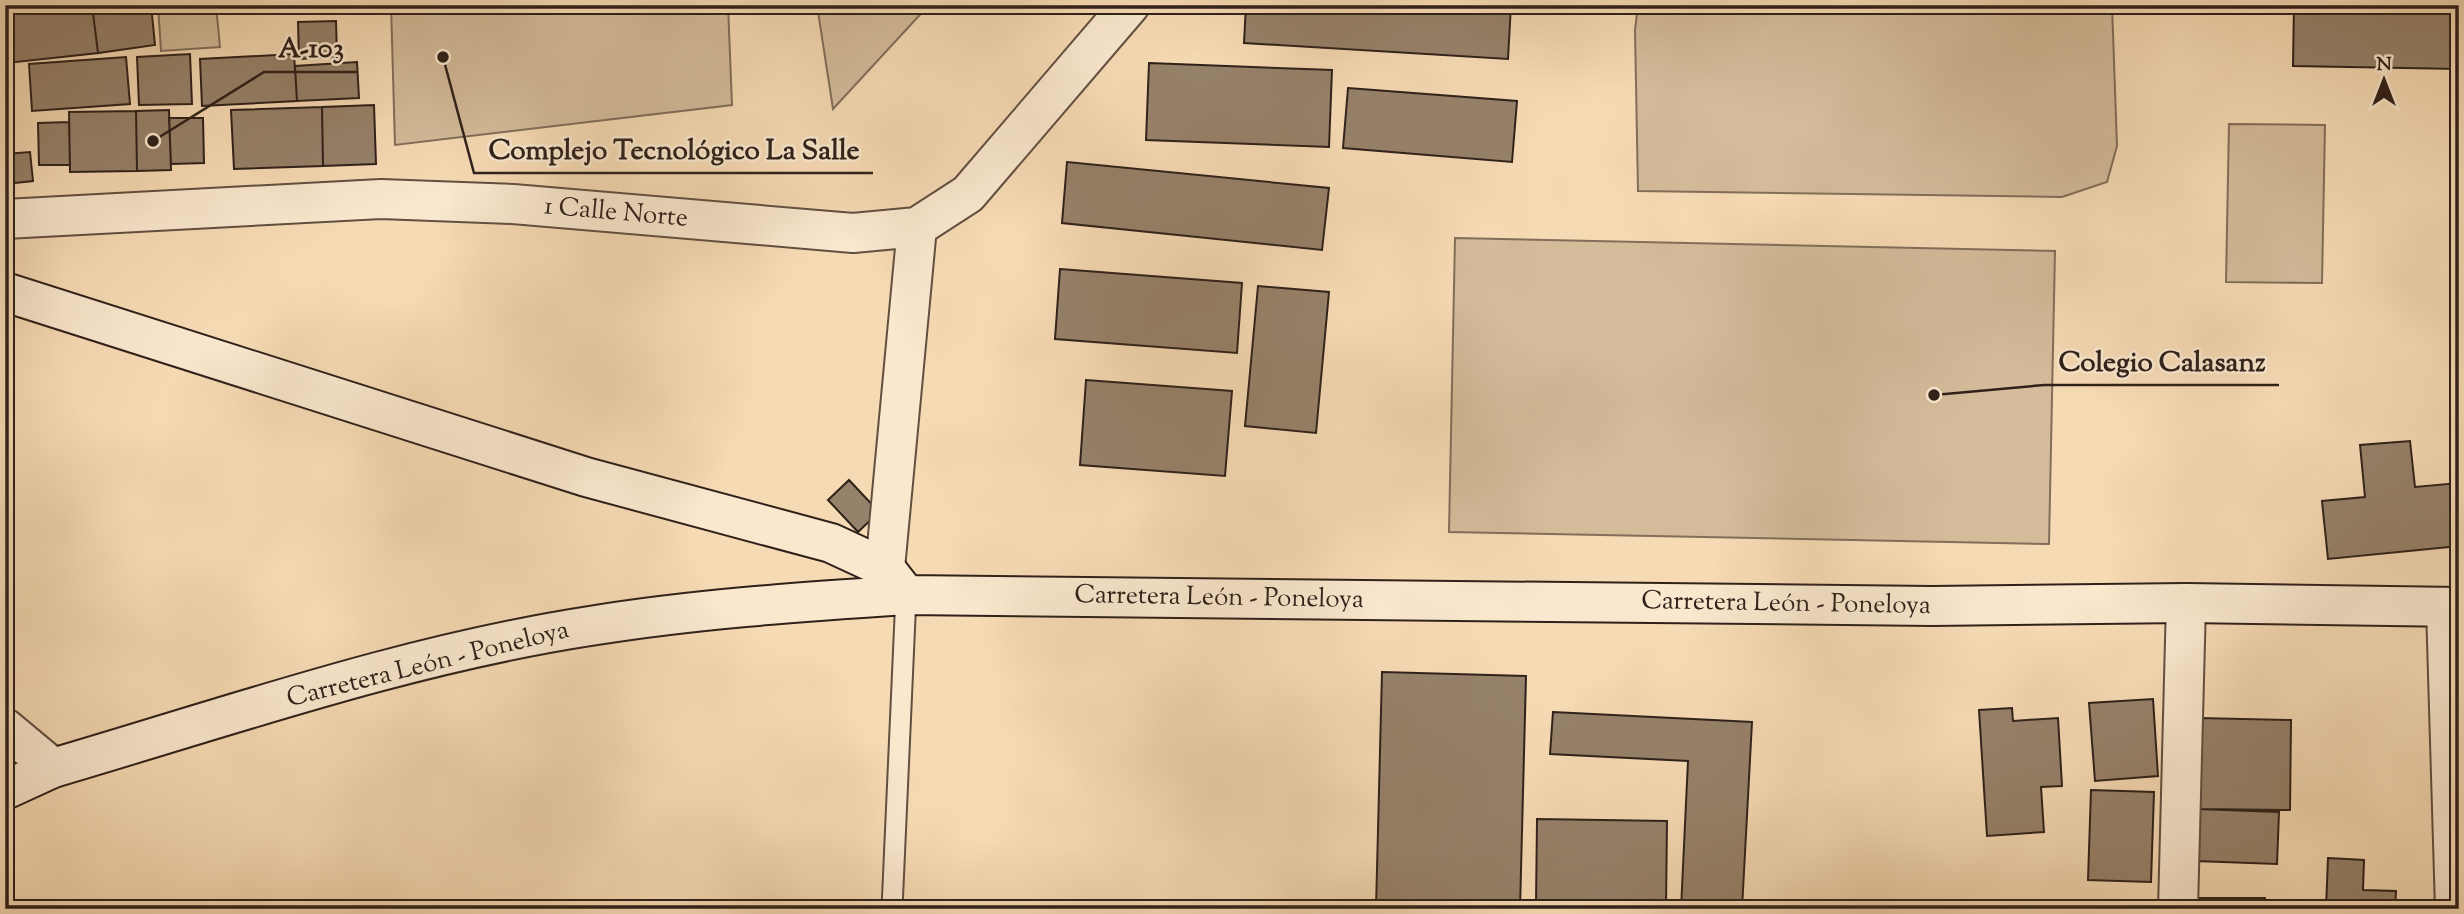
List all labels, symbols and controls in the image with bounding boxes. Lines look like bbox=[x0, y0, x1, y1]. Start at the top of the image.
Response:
callout: A-103 bbox=[264, 23, 358, 72]
text: A-103 bbox=[278, 30, 344, 70]
north arrow bbox=[2348, 46, 2418, 116]
text: N bbox=[2376, 52, 2392, 79]
callout: Complejo Tecnológico La Salle bbox=[474, 124, 873, 173]
text: Complejo Tecnológico La Salle bbox=[488, 132, 860, 172]
street label: 1 Calle Norte bbox=[543, 188, 689, 238]
callout: Colegio Calasanz bbox=[2044, 336, 2279, 385]
text: Colegio Calasanz bbox=[2058, 344, 2266, 384]
street label: Carretera León - Poneloya bbox=[1074, 577, 1364, 619]
street label: Carretera León - Poneloya bbox=[1641, 583, 1931, 625]
street label: Carretera León - Poneloya bbox=[283, 612, 573, 718]

